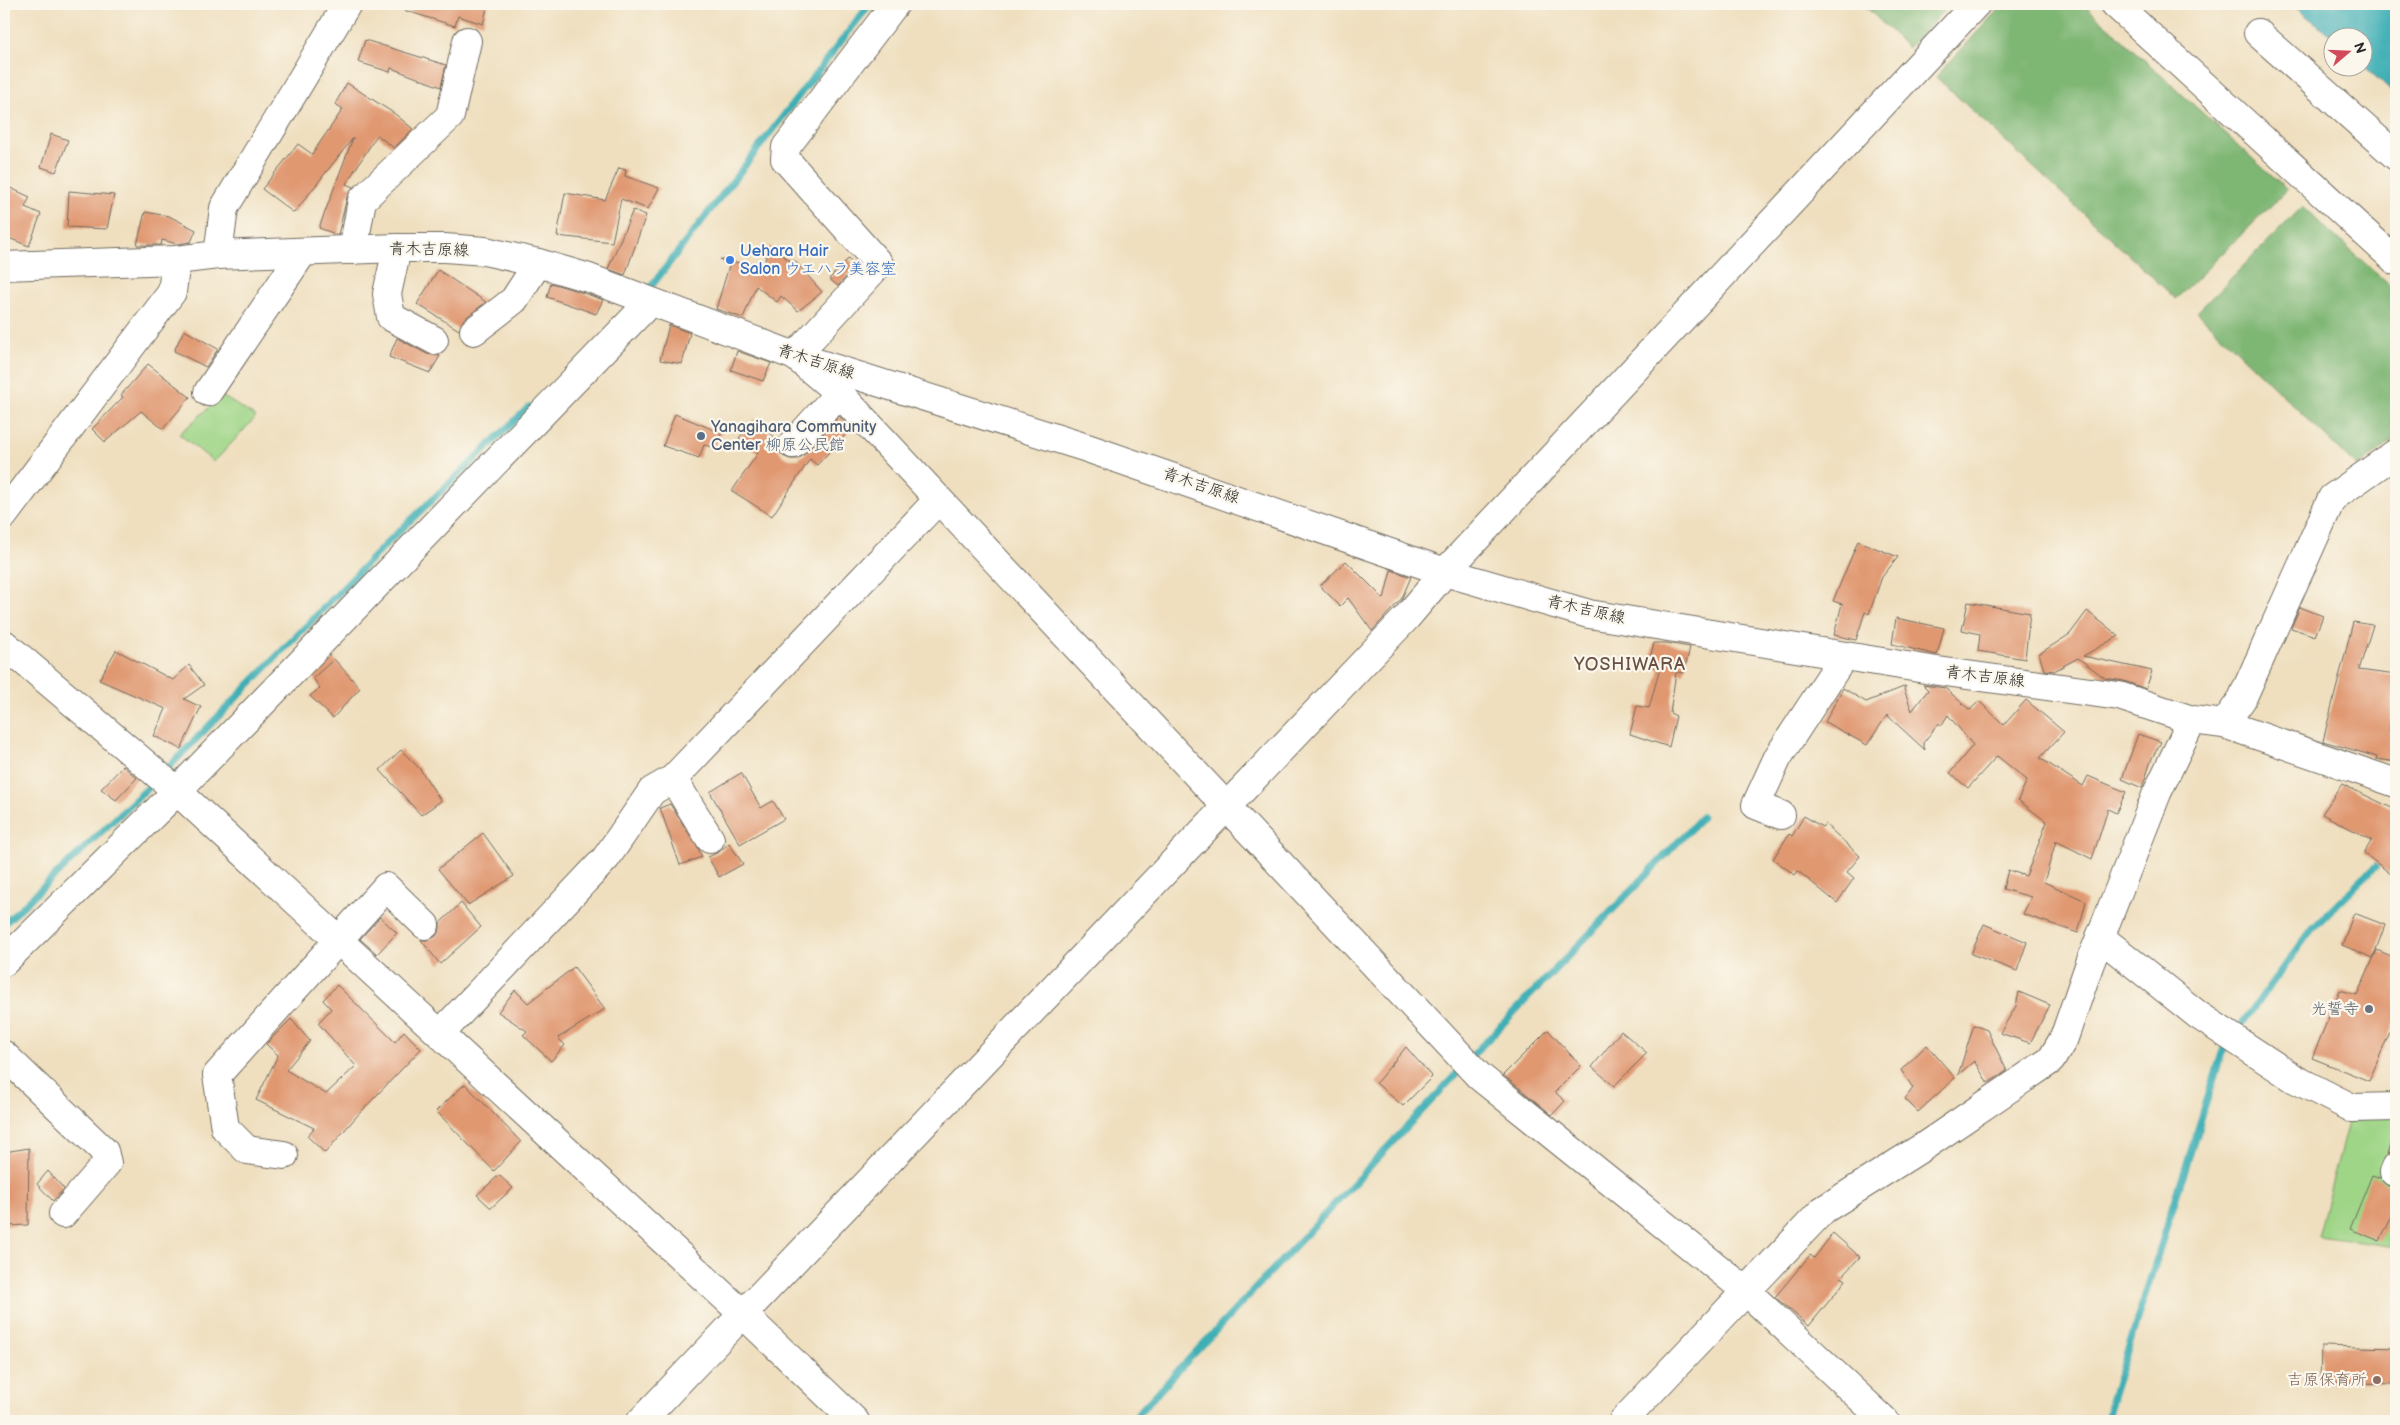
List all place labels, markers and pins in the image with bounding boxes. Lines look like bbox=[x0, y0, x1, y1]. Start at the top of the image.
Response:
place label: Uehara Hair Salon ウエハラ美容室 bbox=[740, 242, 897, 279]
marker: Uehara Hair Salon ウエハラ美容室 bbox=[724, 254, 736, 266]
place label: Yanagihara Community Center 柳原公民館 bbox=[710, 418, 877, 455]
marker: Yanagihara Community Center 柳原公民館 bbox=[695, 430, 707, 442]
place label: 光誓寺 bbox=[2311, 1000, 2359, 1019]
marker: 光誓寺 bbox=[2363, 1003, 2375, 1015]
place label: 吉原保育所 bbox=[2287, 1371, 2367, 1390]
marker: 吉原保育所 bbox=[2371, 1374, 2383, 1386]

